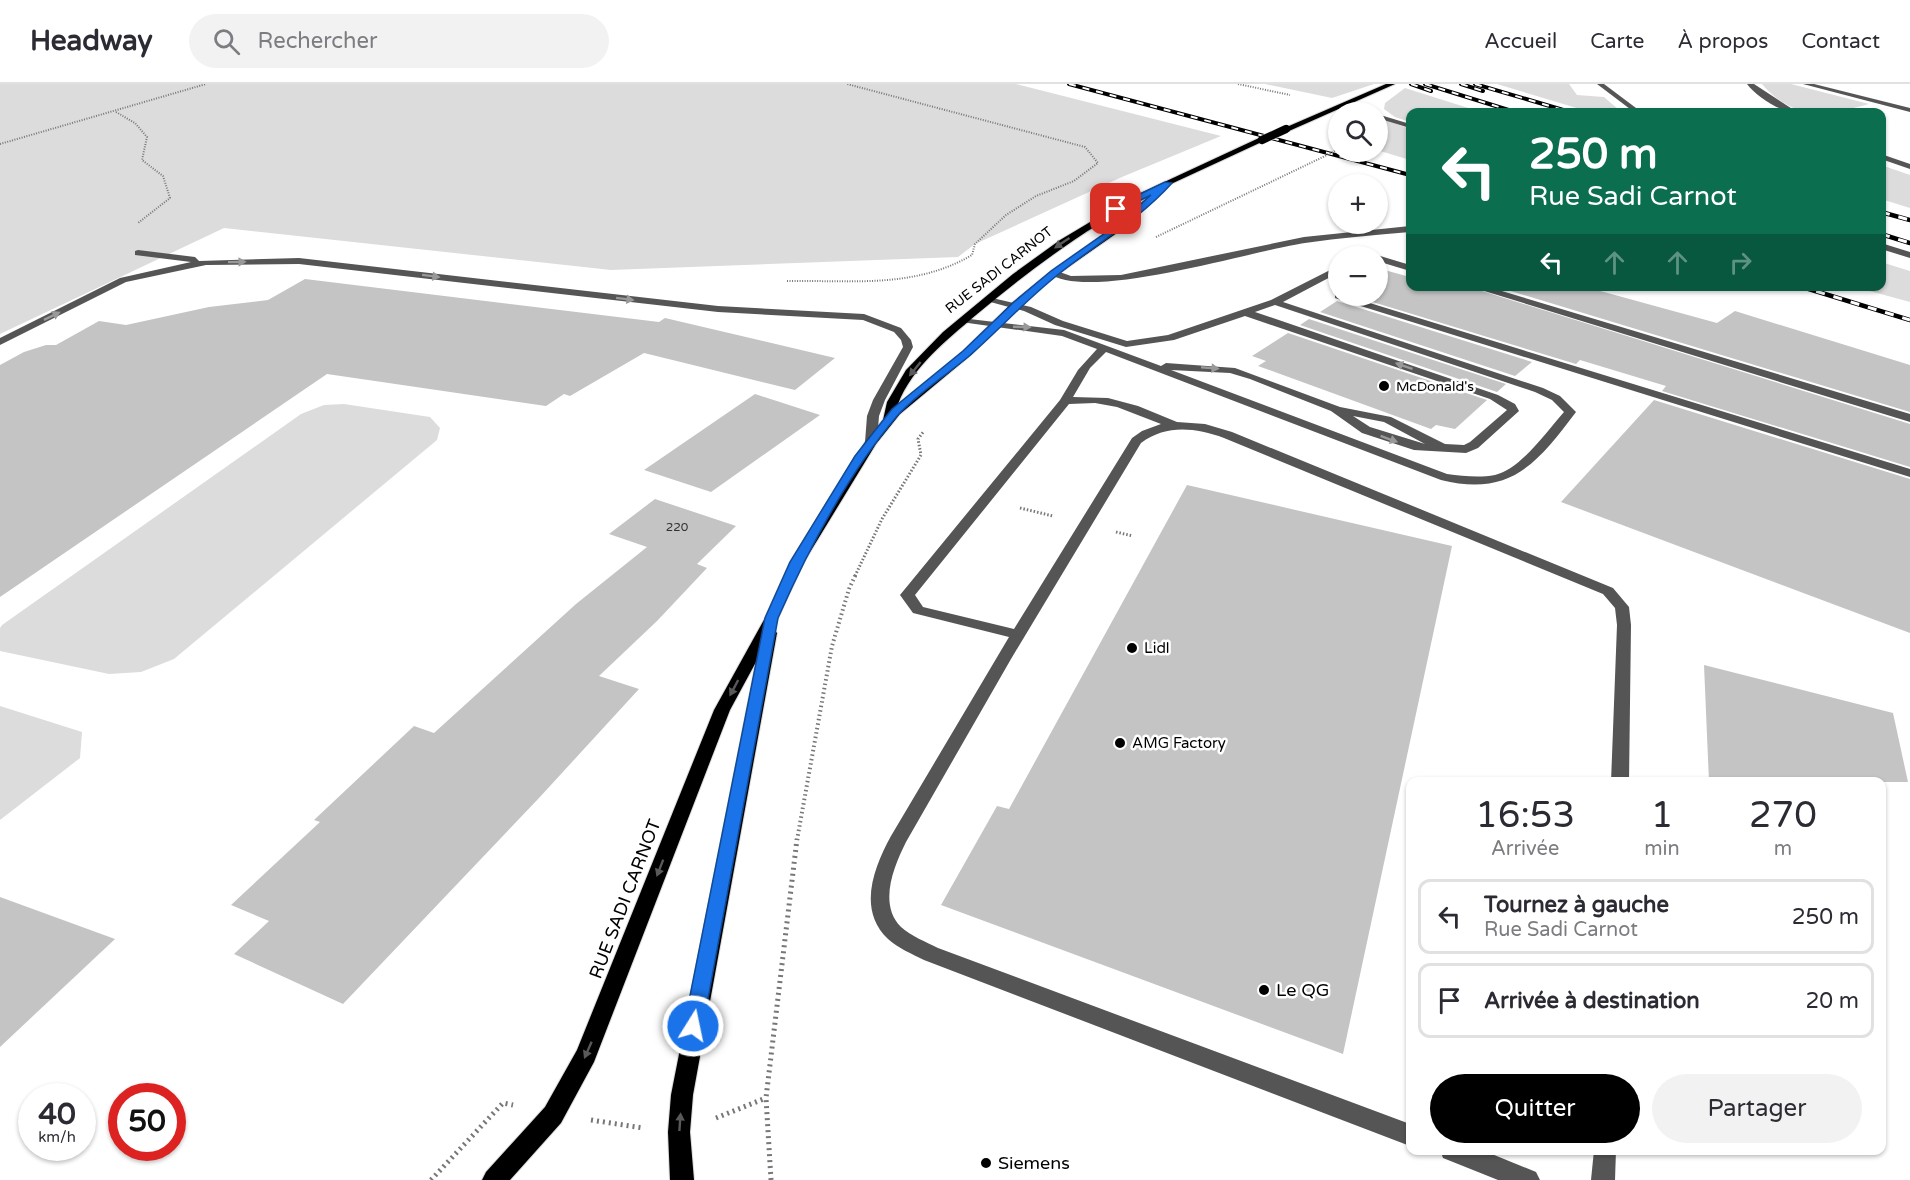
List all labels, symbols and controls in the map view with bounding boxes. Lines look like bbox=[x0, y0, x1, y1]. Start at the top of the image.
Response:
search box bbox=[189, 14, 609, 68]
text: Headway bbox=[30, 24, 153, 58]
icon: search bbox=[210, 25, 243, 58]
text: Rechercher bbox=[258, 28, 377, 54]
text: Accueil bbox=[1484, 29, 1557, 54]
text: Carte bbox=[1590, 29, 1644, 54]
text: À propos bbox=[1677, 29, 1768, 54]
text: Contact bbox=[1801, 29, 1880, 54]
map controls bbox=[1328, 102, 1388, 306]
button: search bbox=[1328, 102, 1388, 162]
text: 250 m bbox=[1529, 129, 1658, 180]
icon: left bbox=[1430, 132, 1508, 210]
button: + bbox=[1328, 174, 1388, 234]
text: Rue Sadi Carnot bbox=[1529, 180, 1737, 213]
pin bbox=[1090, 183, 1141, 234]
icon: arrive bbox=[1099, 192, 1132, 225]
street label: RUE SADI CARNOT bbox=[942, 223, 1056, 317]
one-way arrow bbox=[1054, 237, 1071, 248]
button: − bbox=[1328, 246, 1388, 306]
icon: left bbox=[1535, 246, 1568, 279]
icon: ahead bbox=[1598, 246, 1631, 279]
icon: ahead bbox=[1661, 246, 1694, 279]
icon: right bbox=[1724, 246, 1757, 279]
one-way arrow bbox=[228, 257, 247, 266]
one-way arrow bbox=[422, 271, 441, 281]
one-way arrow bbox=[615, 294, 634, 303]
one-way arrow bbox=[44, 311, 61, 320]
one-way arrow bbox=[1013, 323, 1032, 332]
one-way arrow bbox=[908, 361, 921, 377]
one-way arrow bbox=[1395, 361, 1413, 371]
one-way arrow bbox=[1200, 363, 1219, 373]
place label: McDonald's bbox=[1396, 378, 1474, 395]
marker: McDonald's bbox=[1377, 379, 1391, 393]
one-way arrow bbox=[1380, 435, 1398, 444]
house number: 220 bbox=[666, 520, 689, 534]
place label: Lidl bbox=[1144, 639, 1170, 657]
marker: Lidl bbox=[1125, 641, 1139, 655]
one-way arrow bbox=[729, 680, 739, 697]
place label: AMG Factory bbox=[1132, 734, 1226, 752]
marker: AMG Factory bbox=[1113, 736, 1127, 750]
text: 16:53 bbox=[1475, 794, 1575, 837]
text: 1 bbox=[1651, 794, 1673, 837]
text: 270 bbox=[1749, 794, 1817, 837]
street label: RUE SADI CARNOT bbox=[584, 816, 666, 982]
text: Arrivée bbox=[1491, 837, 1559, 861]
text: min bbox=[1644, 837, 1680, 861]
text: m bbox=[1774, 837, 1792, 861]
one-way arrow bbox=[654, 859, 664, 877]
text: Tournez à gauche bbox=[1484, 892, 1669, 918]
icon: left bbox=[1433, 900, 1466, 933]
text: 250 m bbox=[1792, 904, 1859, 930]
text: Rue Sadi Carnot bbox=[1484, 918, 1638, 942]
place label: Le QG bbox=[1276, 979, 1329, 1001]
marker: Le QG bbox=[1257, 983, 1271, 997]
icon: arrive bbox=[1433, 984, 1466, 1017]
text: Arrivée à destination bbox=[1484, 988, 1700, 1014]
text: 20 m bbox=[1805, 988, 1859, 1014]
position arrow bbox=[661, 994, 725, 1058]
one-way arrow bbox=[583, 1041, 592, 1058]
button: Quitter bbox=[1430, 1074, 1640, 1143]
button: Partager bbox=[1652, 1074, 1862, 1143]
speed limit sign: 50 bbox=[108, 1083, 186, 1161]
text: 40 bbox=[38, 1096, 76, 1133]
one-way arrow bbox=[675, 1112, 684, 1131]
text: km/h bbox=[38, 1128, 76, 1146]
place label: Siemens bbox=[998, 1152, 1070, 1174]
marker: Siemens bbox=[979, 1156, 993, 1170]

